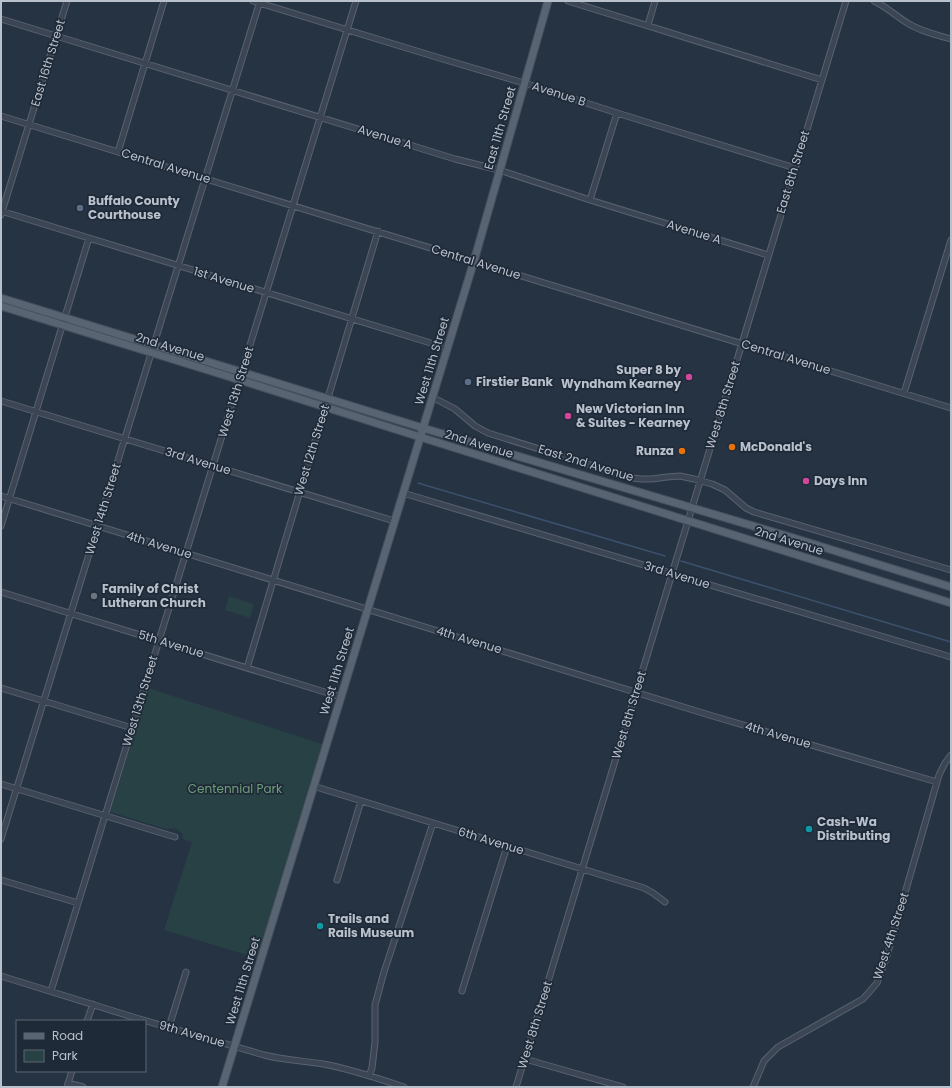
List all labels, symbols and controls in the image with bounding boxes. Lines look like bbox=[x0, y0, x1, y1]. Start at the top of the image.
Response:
street label: East 16th Street bbox=[26, 17, 69, 108]
street label: Avenue B bbox=[530, 77, 588, 110]
street label: East 11th Street bbox=[479, 84, 520, 172]
street label: Avenue A bbox=[356, 120, 415, 153]
street label: East 8th Street bbox=[772, 128, 813, 215]
street label: Central Avenue bbox=[119, 144, 213, 187]
place label: Buffalo County Courthouse bbox=[88, 192, 180, 223]
marker: Buffalo County Courthouse bbox=[75, 203, 85, 213]
street label: Avenue A bbox=[665, 215, 724, 248]
street label: Central Avenue bbox=[429, 240, 523, 283]
street label: 1st Avenue bbox=[192, 262, 257, 297]
street label: West 11th Street bbox=[410, 315, 453, 407]
street label: 2nd Avenue bbox=[134, 328, 207, 365]
street label: Central Avenue bbox=[739, 335, 833, 378]
street label: West 13th Street bbox=[214, 344, 257, 439]
street label: West 8th Street bbox=[701, 359, 744, 451]
place label: Super 8 by Wyndham Kearney bbox=[561, 361, 681, 392]
marker: Super 8 by Wyndham Kearney bbox=[684, 372, 694, 382]
place label: Firstier Bank bbox=[476, 373, 554, 390]
marker: Firstier Bank bbox=[463, 377, 473, 387]
place label: New Victorian Inn & Suites - Kearney bbox=[576, 400, 691, 431]
street label: West 12th Street bbox=[290, 402, 333, 497]
marker: New Victorian Inn & Suites - Kearney bbox=[563, 411, 573, 421]
street label: 2nd Avenue bbox=[443, 425, 516, 462]
place label: McDonald's bbox=[740, 438, 812, 455]
street label: East 2nd Avenue bbox=[536, 440, 636, 485]
street label: 3rd Avenue bbox=[163, 442, 233, 479]
place label: Runza bbox=[636, 442, 674, 459]
marker: McDonald's bbox=[727, 442, 737, 452]
marker: Runza bbox=[677, 446, 687, 456]
street label: West 14th Street bbox=[81, 461, 125, 557]
place label: Days Inn bbox=[814, 472, 867, 489]
marker: Days Inn bbox=[801, 476, 811, 486]
street label: 2nd Avenue bbox=[753, 522, 826, 559]
street label: 4th Avenue bbox=[124, 526, 194, 563]
street label: 3rd Avenue bbox=[642, 556, 712, 593]
place label: Family of Christ Lutheran Church bbox=[102, 580, 206, 611]
marker: Family of Christ Lutheran Church bbox=[89, 591, 99, 601]
street label: 4th Avenue bbox=[434, 621, 504, 658]
street label: 5th Avenue bbox=[136, 625, 206, 662]
street label: West 11th Street bbox=[315, 625, 358, 717]
street label: West 13th Street bbox=[118, 653, 161, 748]
street label: West 8th Street bbox=[607, 669, 650, 761]
street label: 4th Avenue bbox=[743, 717, 813, 752]
park label: Centennial Park bbox=[188, 780, 283, 797]
place label: Cash-Wa Distributing bbox=[817, 813, 890, 844]
street label: 6th Avenue bbox=[456, 822, 526, 859]
marker: Cash-Wa Distributing bbox=[804, 824, 814, 834]
street label: West 4th Street bbox=[868, 890, 913, 982]
place label: Trails and Rails Museum bbox=[328, 910, 415, 941]
marker: Trails and Rails Museum bbox=[315, 921, 325, 931]
street label: West 11th Street bbox=[221, 935, 264, 1027]
street label: West 8th Street bbox=[513, 979, 556, 1071]
street label: 9th Avenue bbox=[157, 1016, 227, 1051]
legend bbox=[16, 1020, 146, 1072]
text: Road bbox=[52, 1027, 83, 1044]
text: Park bbox=[52, 1047, 79, 1064]

